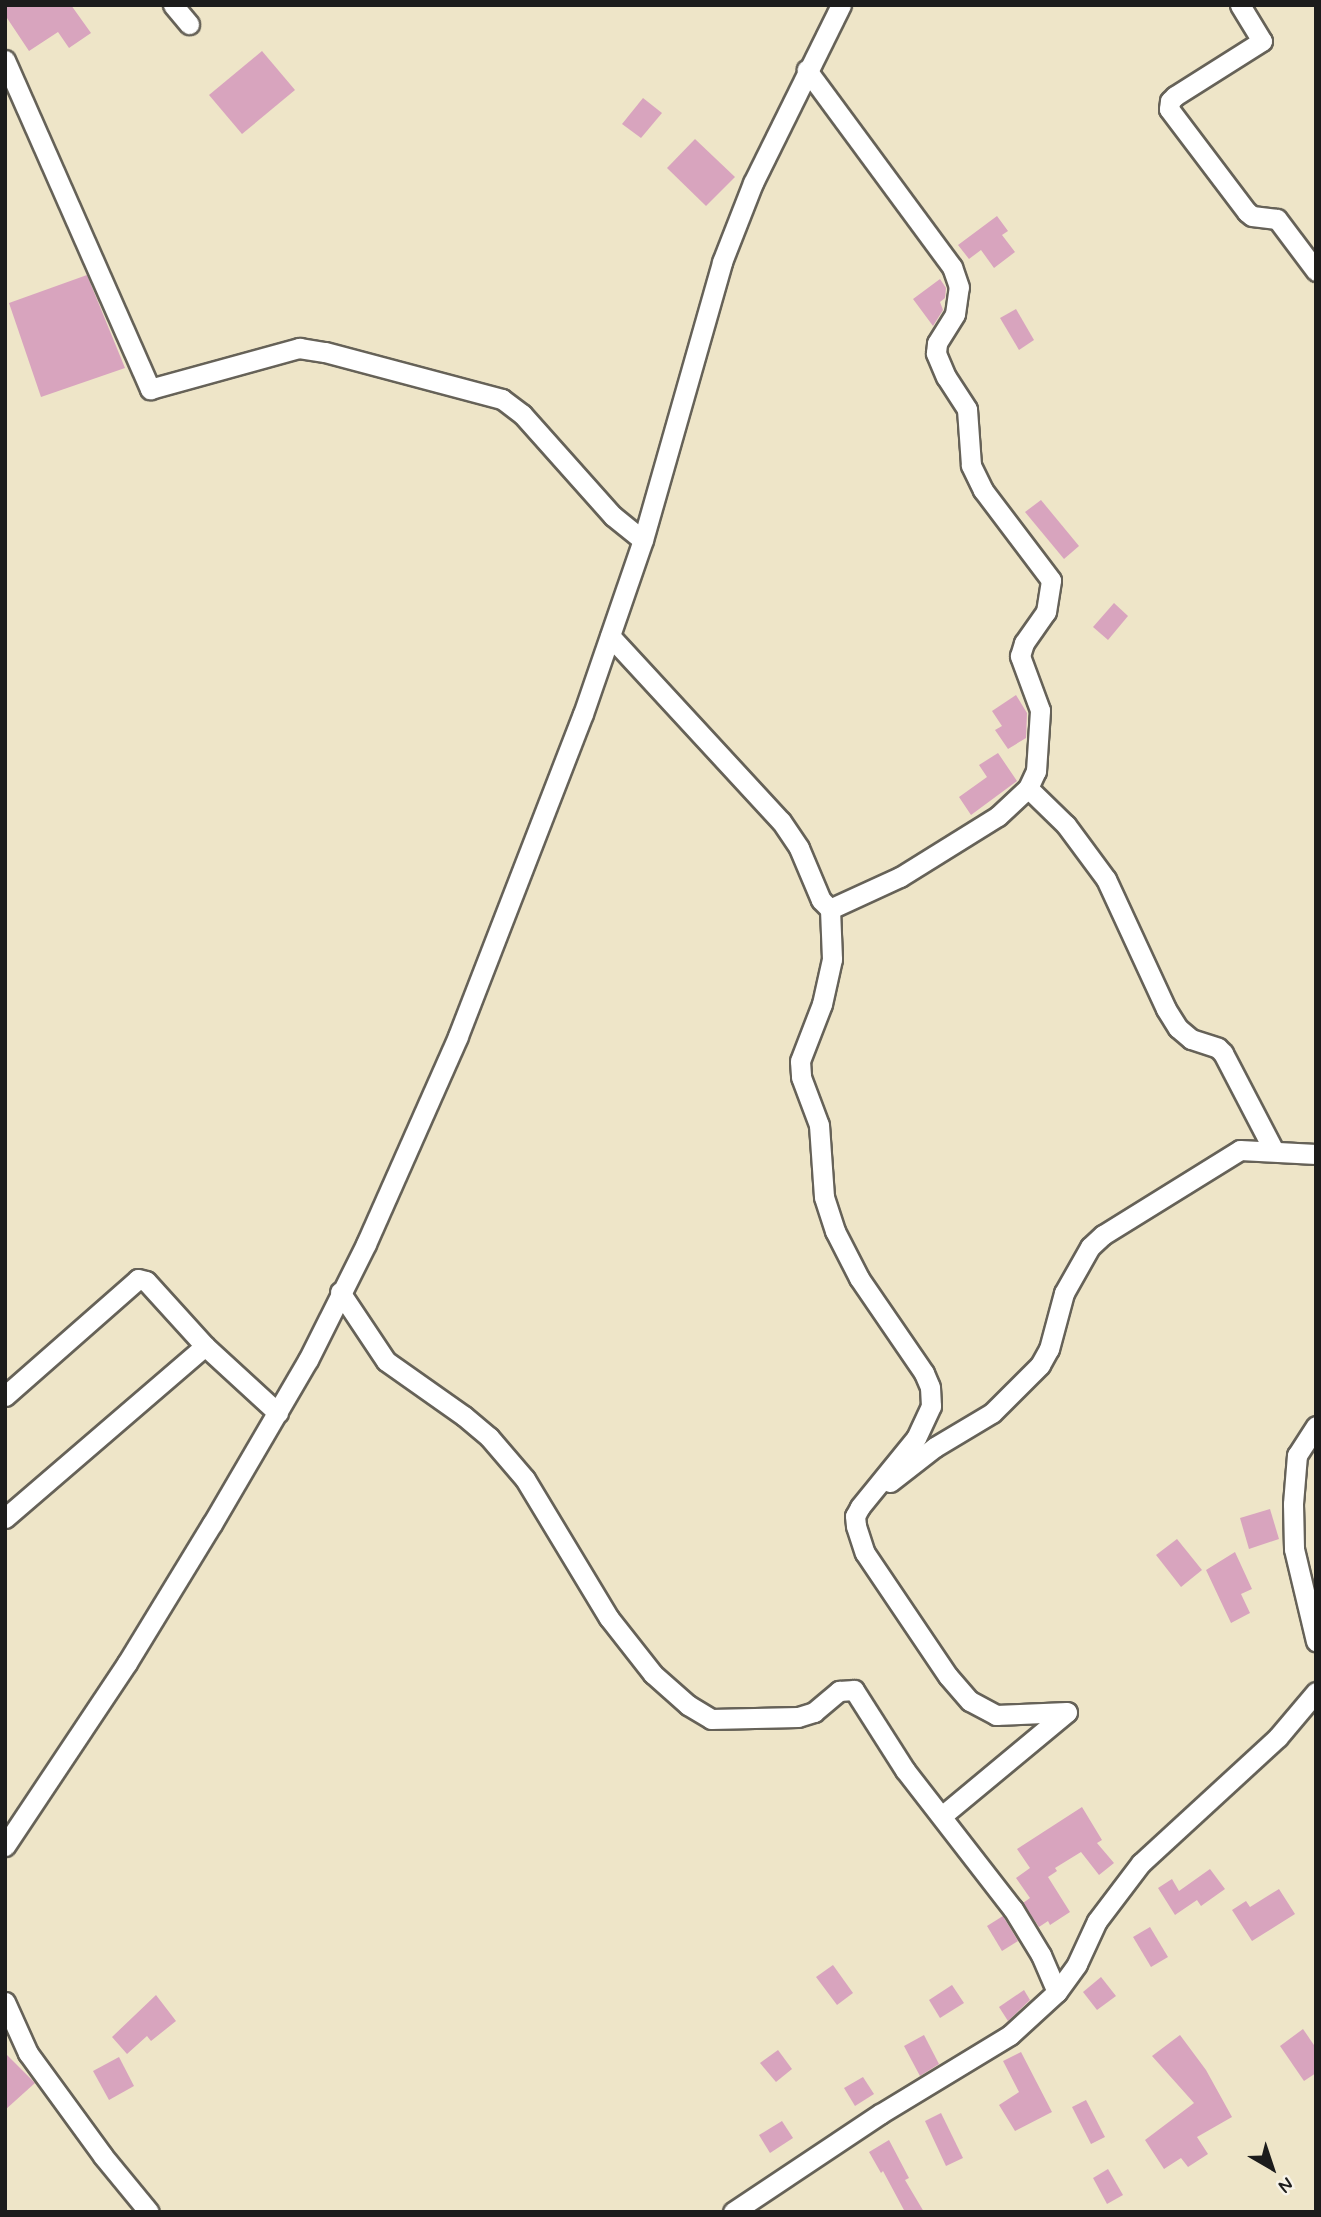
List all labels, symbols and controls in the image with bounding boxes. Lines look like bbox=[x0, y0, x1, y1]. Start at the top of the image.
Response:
north arrow bbox=[1237, 2133, 1307, 2203]
text: N bbox=[1273, 2171, 1298, 2198]

